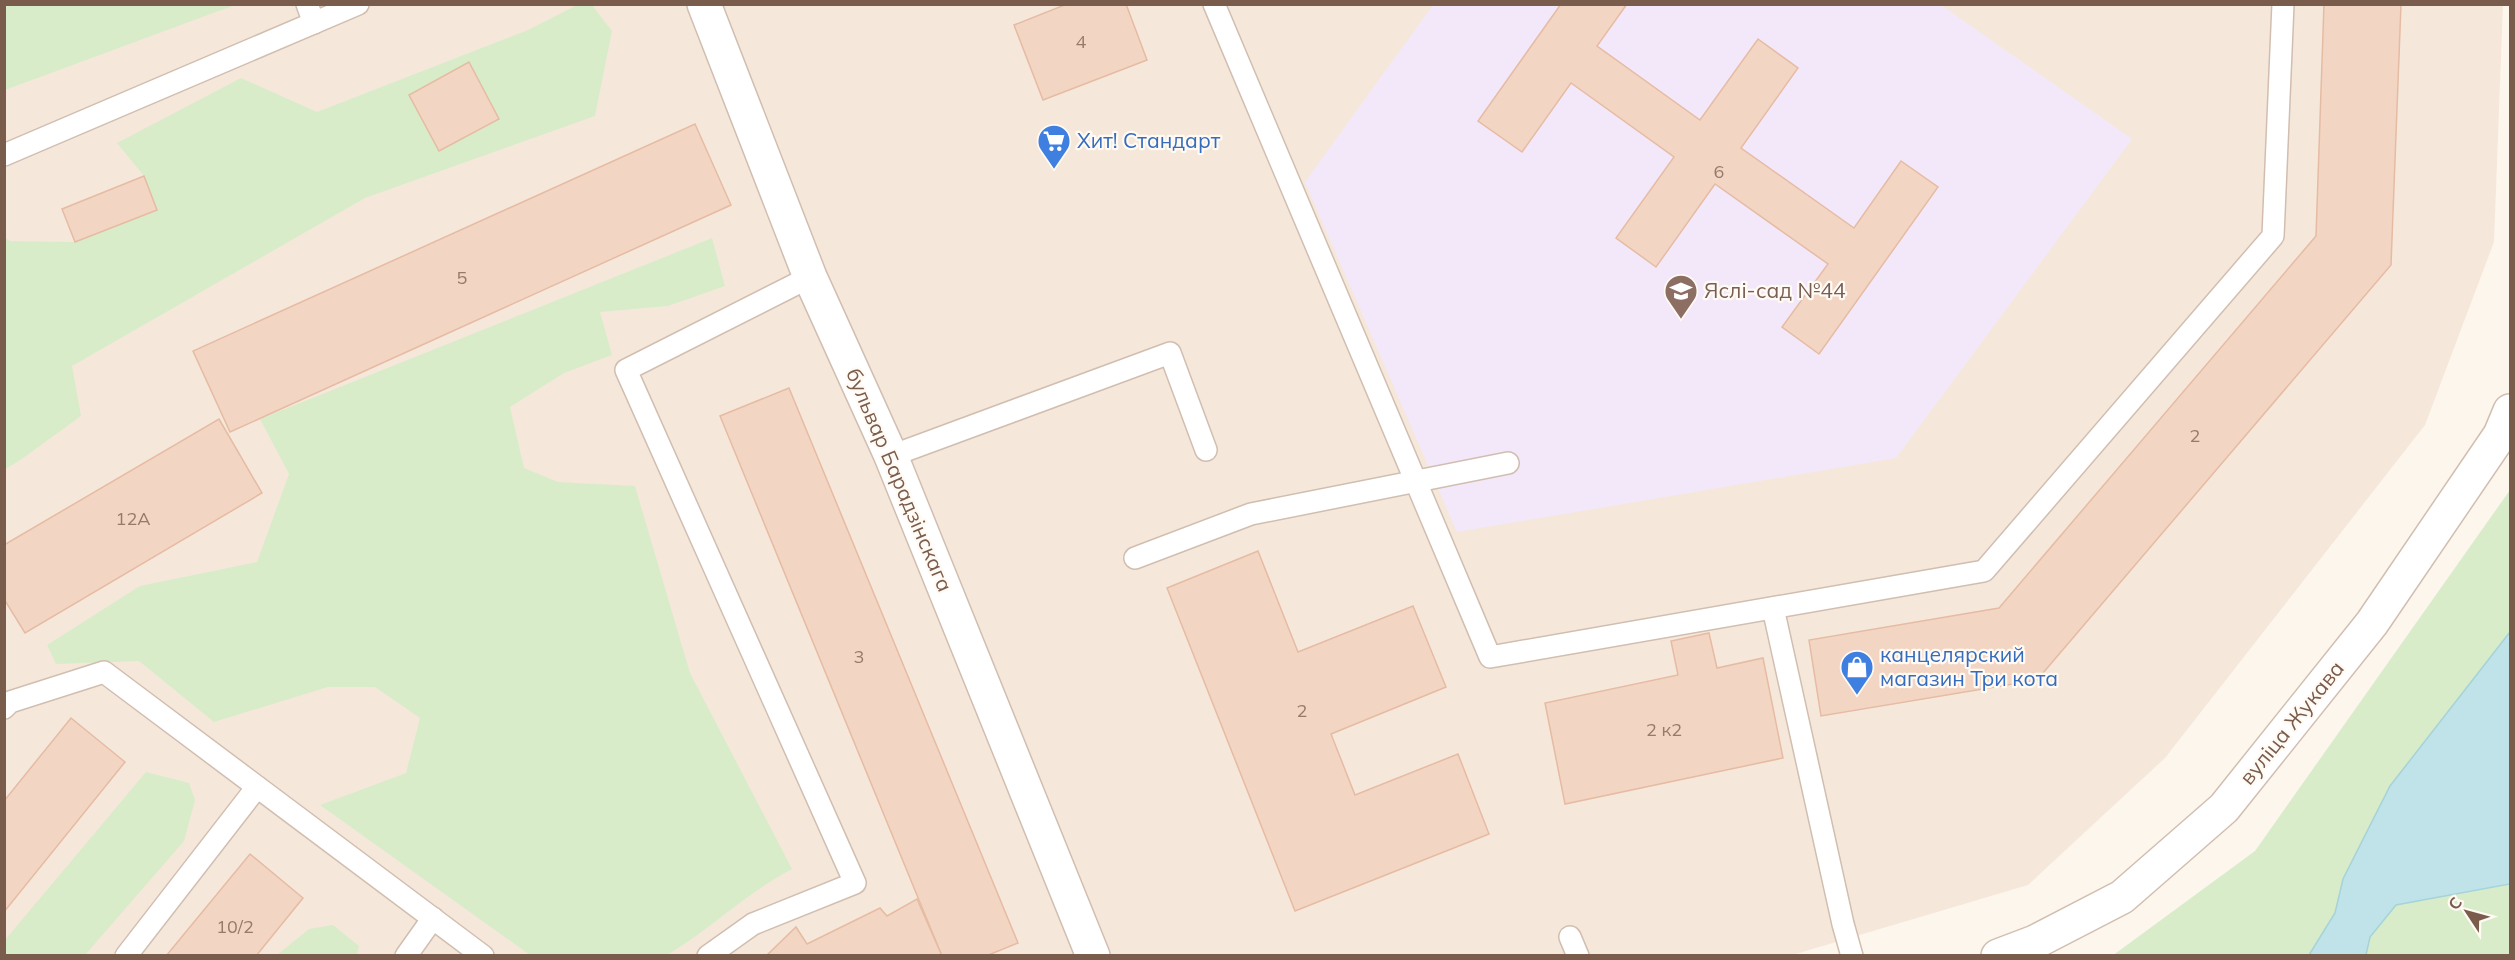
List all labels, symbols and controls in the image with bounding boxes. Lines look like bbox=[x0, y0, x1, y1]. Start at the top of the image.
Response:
house number: 4 bbox=[1076, 30, 1087, 53]
supermarket icon: Хит! Стандарт bbox=[1036, 123, 1072, 170]
place label: Хит! Стандарт bbox=[1077, 127, 1221, 153]
house number: 6 bbox=[1714, 160, 1724, 183]
house number: 5 bbox=[457, 266, 468, 289]
school or university icon: Яслі-сад №44 bbox=[1663, 273, 1699, 320]
place label: Яслі-сад №44 bbox=[1704, 277, 1846, 303]
street label: бульвар Барадзінскага bbox=[841, 364, 959, 595]
house number: 2 bbox=[2190, 424, 2200, 447]
house number: 12А bbox=[116, 507, 150, 530]
place label: канцелярский магазин Три кота bbox=[1880, 641, 2058, 691]
house number: 3 bbox=[854, 645, 864, 668]
shop icon: канцелярский магазин Три кота bbox=[1839, 649, 1875, 696]
street label: вуліца Жукава bbox=[2233, 655, 2349, 789]
house number: 2 bbox=[1297, 699, 1307, 722]
house number: 2 к2 bbox=[1646, 718, 1682, 741]
north arrow bbox=[2437, 882, 2497, 942]
text: С bbox=[2444, 893, 2466, 913]
house number: 10/2 bbox=[216, 915, 254, 938]

